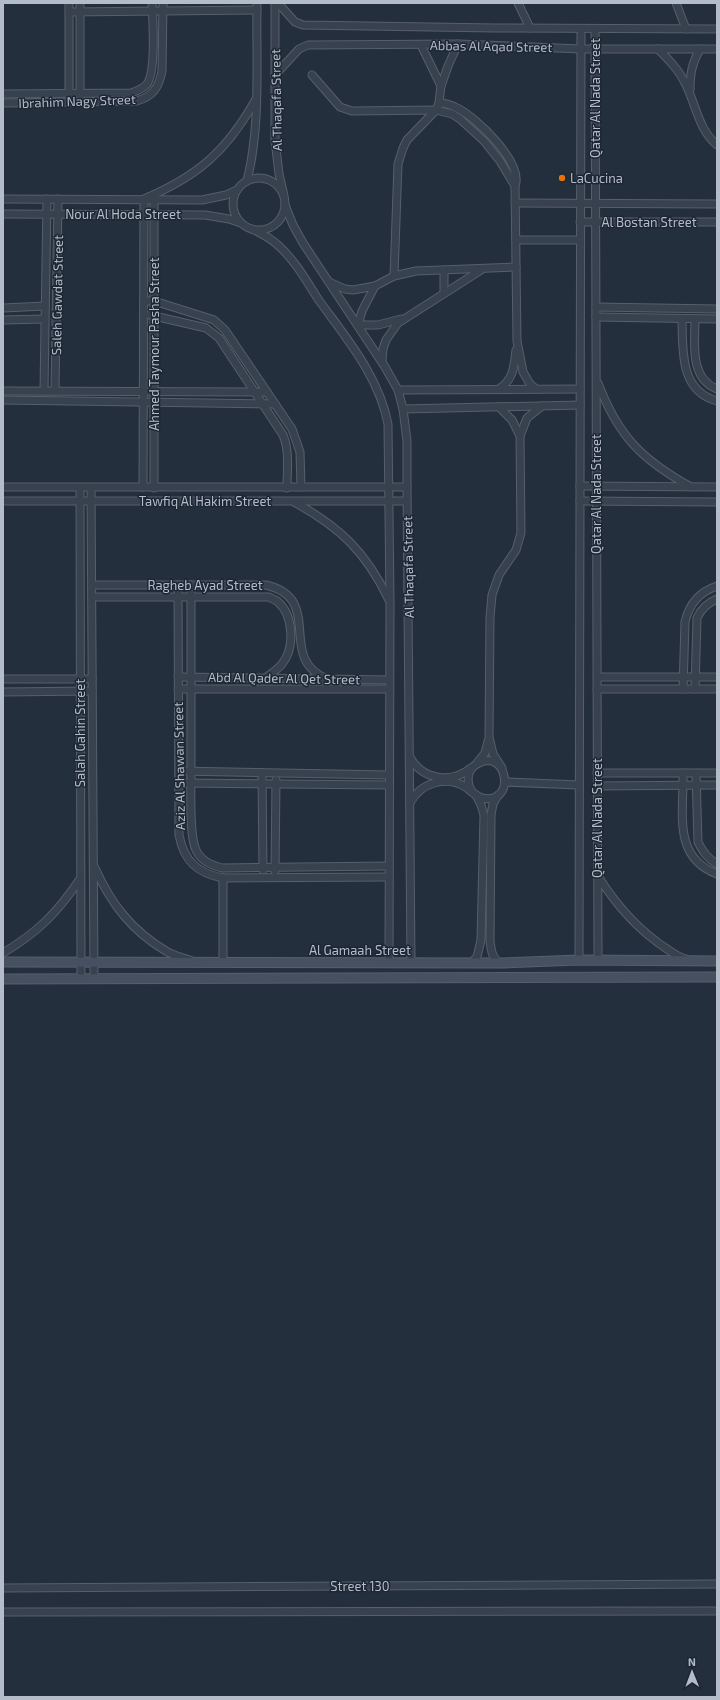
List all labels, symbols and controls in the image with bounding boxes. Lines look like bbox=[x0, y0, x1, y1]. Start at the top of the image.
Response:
street label: Abbas Al Aqad Street bbox=[430, 37, 552, 55]
street label: Qatar Al Nada Street bbox=[587, 38, 603, 158]
street label: Al Thaqafa Street bbox=[267, 49, 285, 151]
street label: Ibrahim Nagy Street bbox=[18, 91, 136, 111]
place label: LaCucina bbox=[570, 170, 623, 186]
marker: LaCucina bbox=[557, 173, 567, 183]
street label: Nour Al Hoda Street bbox=[65, 206, 181, 222]
street label: Al Bostan Street bbox=[601, 214, 697, 230]
street label: Saleh Gawdat Street bbox=[48, 235, 66, 355]
street label: Ahmed Taymour Pasha Street bbox=[146, 257, 162, 431]
street label: Qatar Al Nada Street bbox=[588, 434, 604, 554]
street label: Tawfiq Al Hakim Street bbox=[139, 493, 271, 509]
street label: Al Thaqafa Street bbox=[399, 516, 417, 618]
street label: Ragheb Ayad Street bbox=[147, 577, 263, 593]
street label: Abd Al Qader Al Qet Street bbox=[208, 669, 360, 687]
street label: Salah Gahin Street bbox=[72, 679, 88, 787]
street label: Aziz Al Shawan Street bbox=[170, 702, 188, 830]
street label: Qatar Al Nada Street bbox=[589, 758, 605, 878]
street label: Al Gamaah Street bbox=[309, 942, 411, 958]
street label: Street 130 bbox=[330, 1578, 390, 1594]
north arrow bbox=[672, 1652, 712, 1692]
text: N bbox=[688, 1655, 696, 1668]

